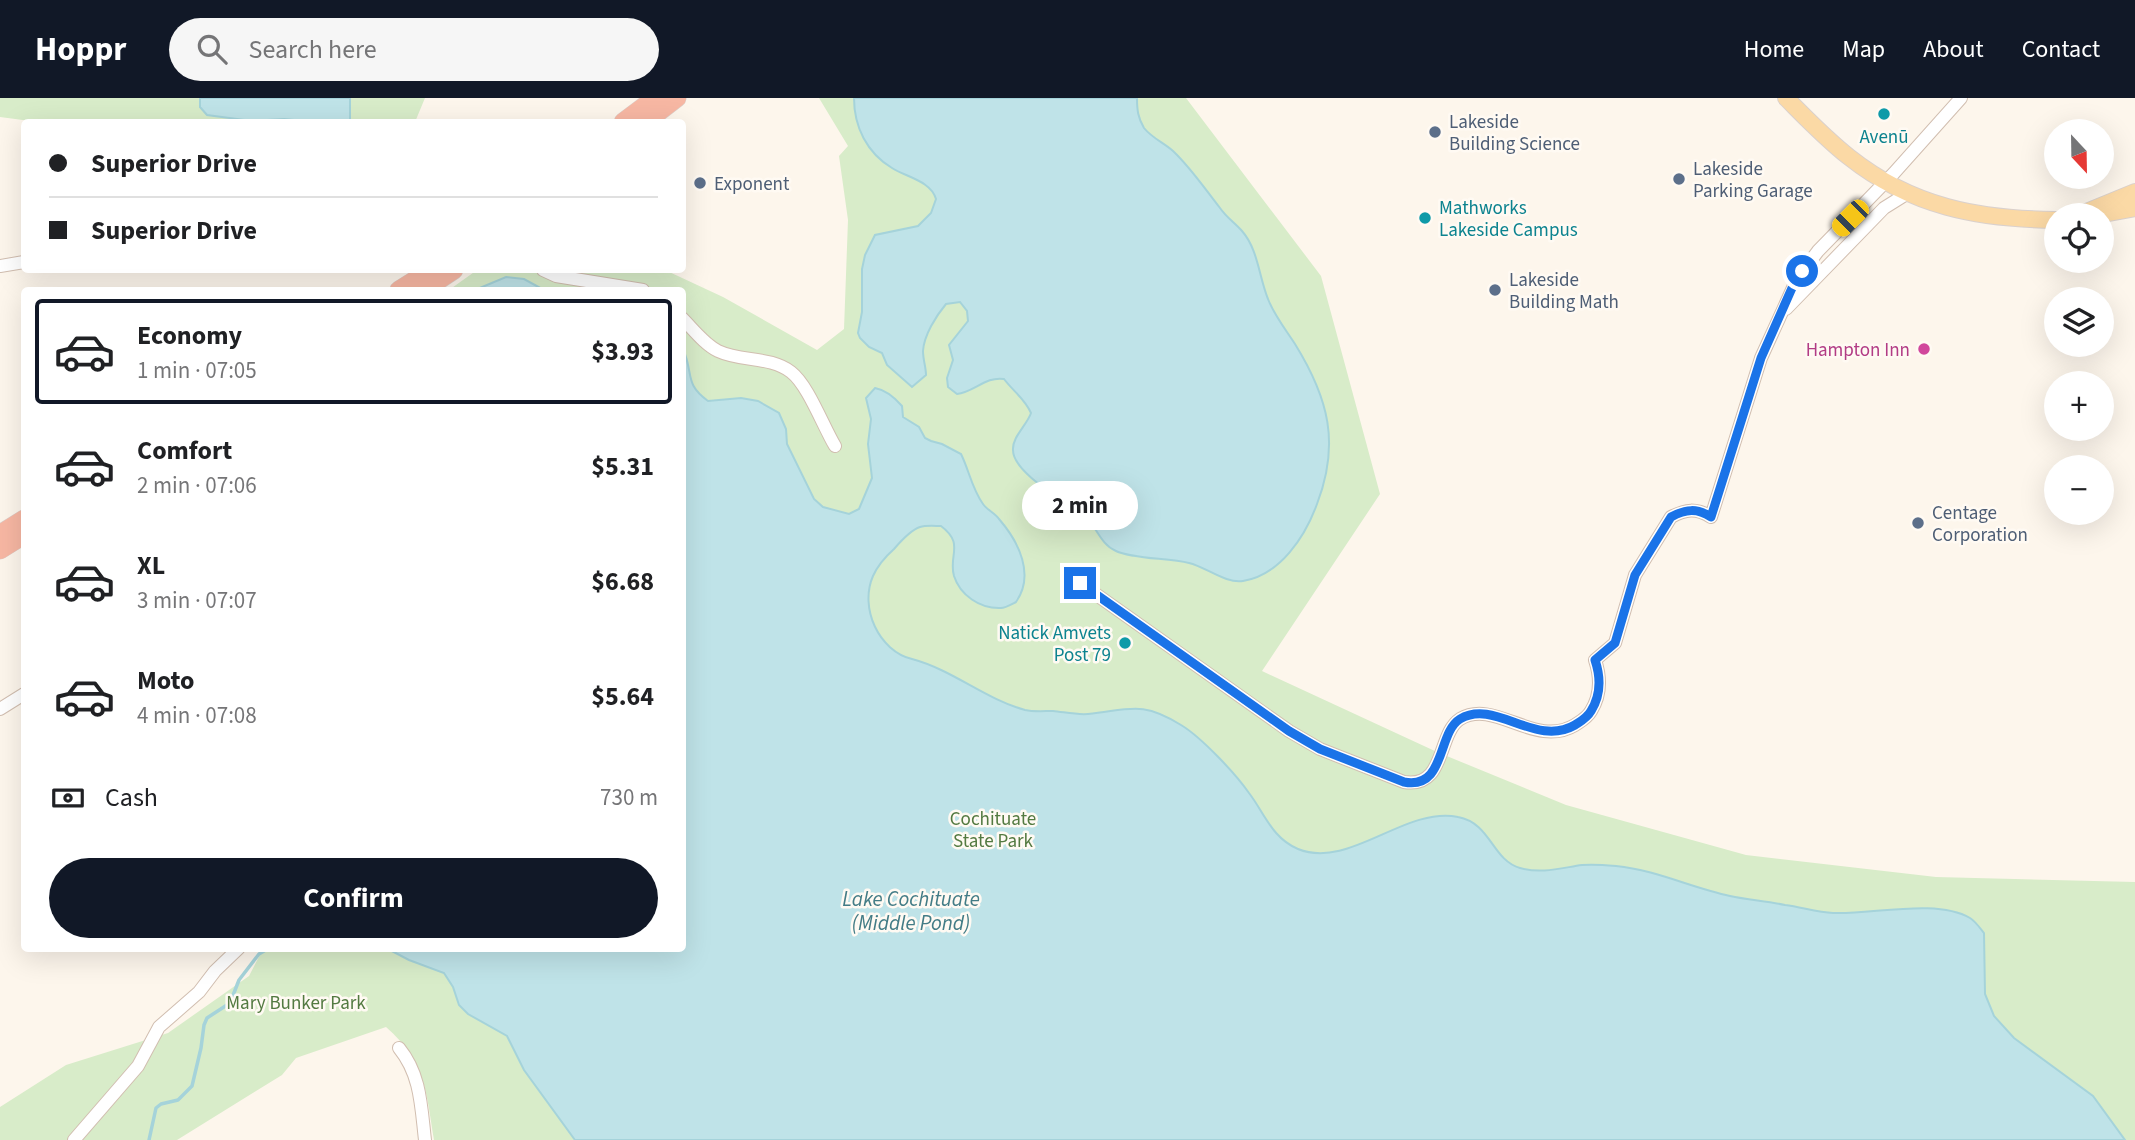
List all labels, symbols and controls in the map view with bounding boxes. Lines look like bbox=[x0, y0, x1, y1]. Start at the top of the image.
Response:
search box bbox=[169, 18, 659, 81]
text: Hoppr bbox=[35, 26, 127, 73]
icon: search bbox=[193, 30, 231, 68]
text: Search here bbox=[249, 31, 377, 68]
text: Home bbox=[1744, 32, 1804, 67]
text: Map bbox=[1842, 32, 1885, 67]
text: About bbox=[1923, 32, 1984, 67]
text: Contact bbox=[2022, 32, 2100, 67]
marker: Avenū bbox=[1876, 106, 1892, 122]
place label: Lakeside Building Science bbox=[1449, 109, 1580, 158]
north arrow bbox=[2044, 119, 2114, 189]
map controls bbox=[2044, 119, 2114, 525]
marker: Lakeside Building Science bbox=[1427, 124, 1443, 140]
place label: Avenū bbox=[1859, 124, 1909, 151]
text: Superior Drive bbox=[91, 145, 257, 182]
place label: Lakeside Parking Garage bbox=[1693, 156, 1813, 205]
place label: Exponent bbox=[714, 171, 790, 198]
marker: Lakeside Parking Garage bbox=[1671, 171, 1687, 187]
marker: Exponent bbox=[692, 175, 708, 191]
place label: Mathworks Lakeside Campus bbox=[1439, 195, 1578, 244]
car bbox=[1828, 196, 1873, 240]
button: locate bbox=[2044, 203, 2114, 273]
marker: Mathworks Lakeside Campus bbox=[1417, 210, 1433, 226]
text: Superior Drive bbox=[91, 212, 257, 249]
route start bbox=[1786, 255, 1818, 287]
place label: Lakeside Building Math bbox=[1509, 267, 1619, 316]
marker: Lakeside Building Math bbox=[1487, 282, 1503, 298]
button: layers bbox=[2044, 287, 2114, 357]
text: Economy bbox=[137, 317, 242, 354]
icon: car bbox=[53, 320, 116, 383]
text: $3.93 bbox=[591, 333, 654, 370]
place label: Hampton Inn bbox=[1806, 337, 1910, 364]
marker: Hampton Inn bbox=[1916, 341, 1932, 357]
text: 1 min · 07:05 bbox=[137, 354, 257, 387]
button: + bbox=[2044, 371, 2114, 441]
text: Comfort bbox=[137, 432, 232, 469]
icon: car bbox=[53, 435, 116, 498]
text: $5.31 bbox=[591, 448, 654, 485]
button: − bbox=[2044, 455, 2114, 525]
text: 2 min · 07:06 bbox=[137, 469, 257, 502]
callout: 2 min bbox=[1022, 482, 1138, 531]
text: 2 min bbox=[1052, 489, 1108, 522]
place label: Centage Corporation bbox=[1932, 500, 2028, 549]
marker: Centage Corporation bbox=[1910, 515, 1926, 531]
text: XL bbox=[137, 547, 165, 584]
icon: car bbox=[53, 550, 116, 613]
text: $6.68 bbox=[591, 563, 654, 600]
route end bbox=[1064, 567, 1096, 599]
text: 3 min · 07:07 bbox=[137, 584, 257, 617]
place label: Natick Amvets Post 79 bbox=[998, 620, 1111, 669]
marker: Natick Amvets Post 79 bbox=[1117, 635, 1133, 651]
text: Moto bbox=[137, 662, 194, 699]
icon: car bbox=[53, 665, 116, 728]
text: $5.64 bbox=[591, 678, 654, 715]
text: 4 min · 07:08 bbox=[137, 699, 257, 732]
icon: cash bbox=[49, 779, 87, 817]
text: Cash bbox=[105, 779, 158, 816]
text: 730 m bbox=[600, 781, 658, 814]
park label: Cochituate State Park bbox=[950, 806, 1036, 855]
button: Confirm bbox=[49, 858, 658, 938]
water label: Lake Cochituate (Middle Pond) bbox=[842, 884, 980, 938]
park label: Mary Bunker Park bbox=[226, 990, 366, 1017]

